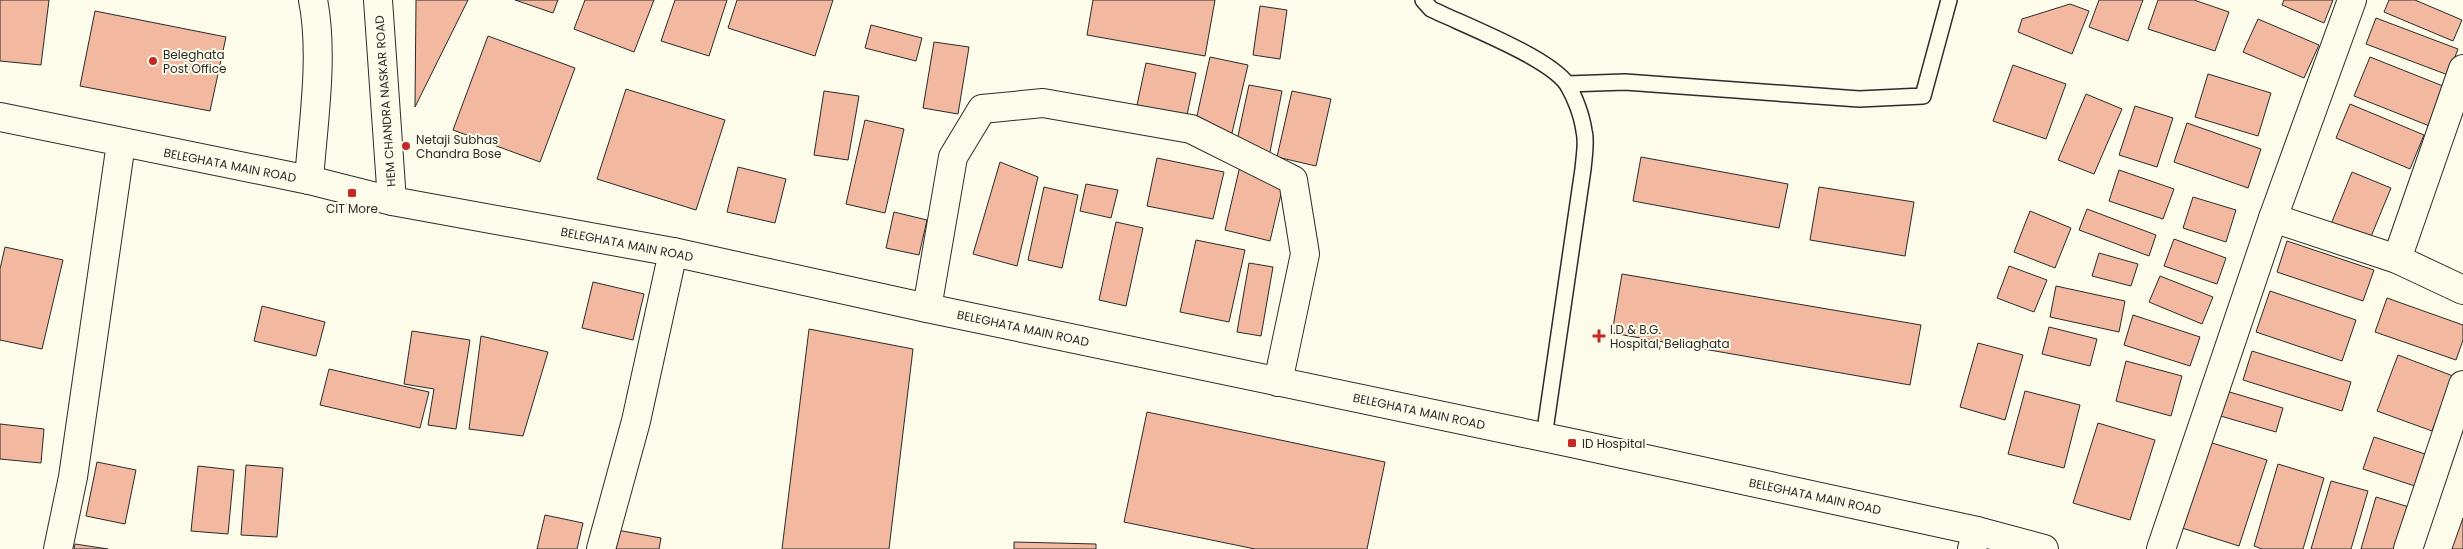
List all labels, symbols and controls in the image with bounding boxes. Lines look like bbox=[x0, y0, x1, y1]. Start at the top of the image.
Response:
street label: HEM CHANDRA NASKAR ROAD bbox=[371, 15, 399, 187]
place label: Beleghata Post Office bbox=[163, 46, 226, 77]
marker: Beleghata Post Office bbox=[147, 55, 159, 67]
place label: Netaji Subhas Chandra Bose bbox=[416, 131, 501, 162]
marker: Netaji Subhas Chandra Bose bbox=[400, 140, 412, 152]
street label: BELEGHATA MAIN ROAD bbox=[162, 144, 298, 186]
marker: CIT More bbox=[346, 187, 358, 199]
place label: CIT More bbox=[326, 200, 378, 217]
street label: BELEGHATA MAIN ROAD bbox=[559, 223, 695, 265]
street label: BELEGHATA MAIN ROAD bbox=[955, 306, 1091, 350]
place label: I.D & B.G. Hospital, Beliaghata bbox=[1610, 321, 1730, 352]
marker: I.D & B.G. Hospital, Beliaghata bbox=[1592, 329, 1606, 343]
street label: BELEGHATA MAIN ROAD bbox=[1351, 389, 1487, 433]
place label: ID Hospital bbox=[1582, 435, 1645, 452]
marker: ID Hospital bbox=[1566, 437, 1578, 449]
street label: BELEGHATA MAIN ROAD bbox=[1747, 474, 1883, 518]

